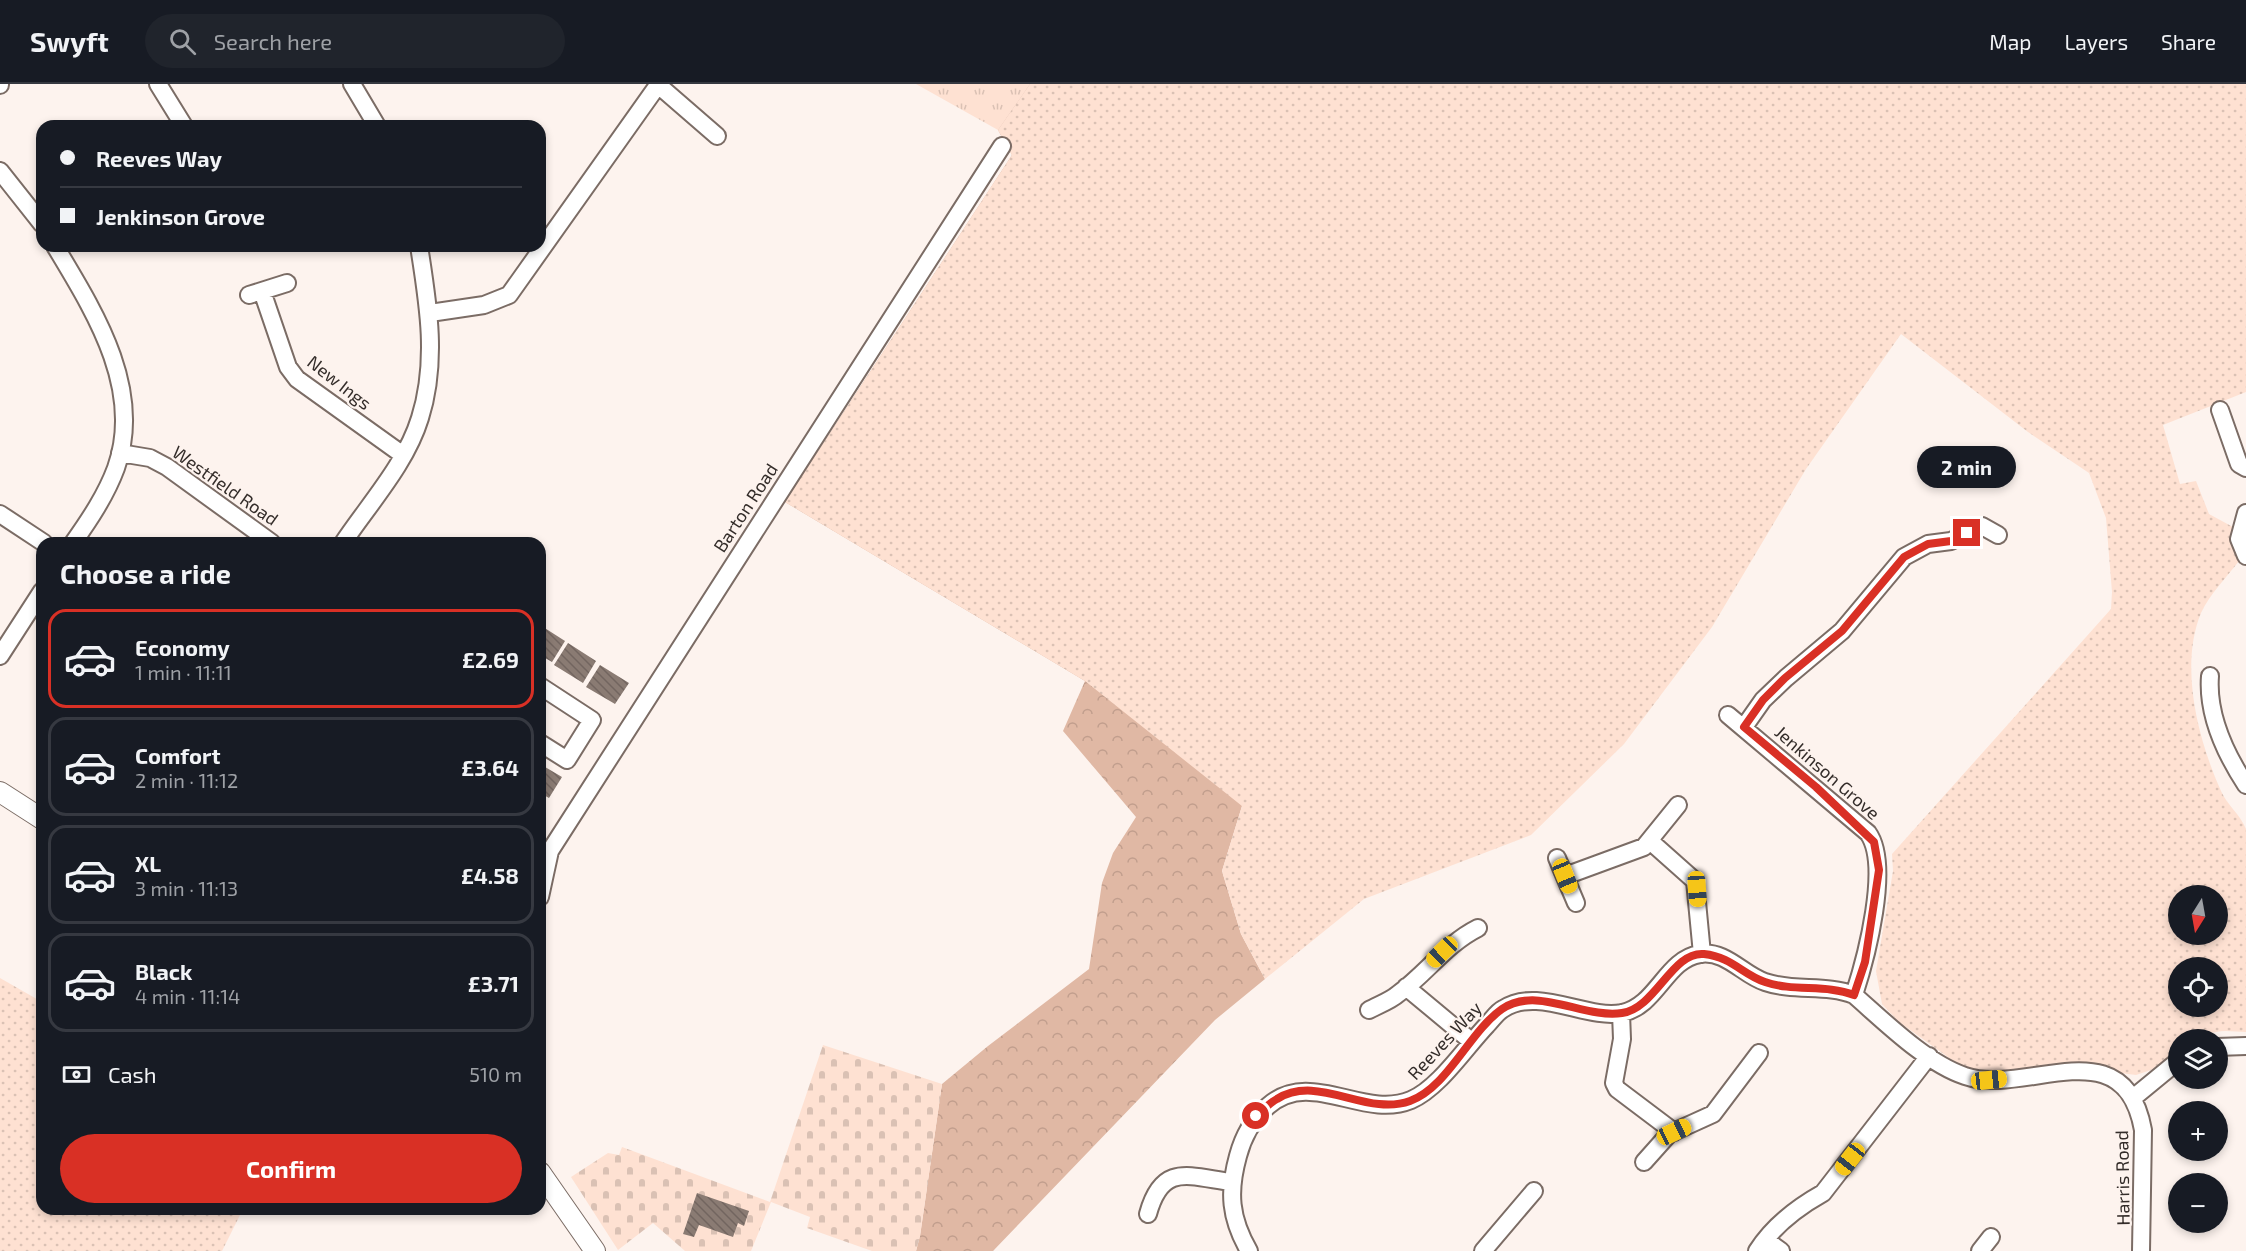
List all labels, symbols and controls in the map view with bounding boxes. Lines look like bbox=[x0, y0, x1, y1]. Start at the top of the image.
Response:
search box bbox=[145, 14, 565, 68]
text: Swyft bbox=[30, 24, 109, 58]
icon: search bbox=[166, 25, 199, 58]
text: Search here bbox=[214, 28, 332, 54]
text: Map bbox=[1989, 29, 2031, 54]
text: Layers bbox=[2064, 29, 2128, 54]
text: Share bbox=[2161, 29, 2216, 54]
text: Reeves Way bbox=[96, 145, 222, 171]
text: Jenkinson Grove bbox=[96, 203, 265, 229]
street label: New Ings bbox=[303, 350, 376, 414]
street label: Westfield Road bbox=[168, 441, 283, 530]
callout: 2 min bbox=[1918, 446, 2016, 488]
text: 2 min bbox=[1941, 455, 1992, 479]
street label: Barton Road bbox=[708, 459, 782, 556]
route end bbox=[1953, 519, 1980, 546]
text: Choose a ride bbox=[60, 557, 231, 589]
icon: car bbox=[63, 632, 117, 686]
text: Economy bbox=[135, 634, 230, 660]
text: £2.69 bbox=[462, 646, 519, 672]
text: 1 min · 11:11 bbox=[135, 660, 232, 684]
street label: Jenkinson Grove bbox=[1771, 721, 1885, 824]
icon: car bbox=[63, 740, 117, 794]
text: Comfort bbox=[135, 742, 220, 768]
text: £3.64 bbox=[461, 754, 519, 780]
text: 2 min · 11:12 bbox=[135, 768, 238, 792]
icon: car bbox=[63, 848, 117, 902]
text: XL bbox=[135, 850, 161, 876]
car bbox=[1550, 856, 1580, 896]
text: £4.58 bbox=[461, 862, 519, 888]
car bbox=[1687, 870, 1707, 908]
text: 3 min · 11:13 bbox=[135, 876, 238, 900]
north arrow bbox=[2168, 885, 2228, 945]
map controls bbox=[2168, 885, 2228, 1233]
car bbox=[1423, 933, 1461, 971]
icon: car bbox=[63, 956, 117, 1010]
button: locate bbox=[2168, 957, 2228, 1017]
text: Black bbox=[135, 958, 192, 984]
text: £3.71 bbox=[468, 970, 519, 996]
text: 4 min · 11:14 bbox=[135, 984, 240, 1008]
street label: Reeves Way bbox=[1403, 996, 1486, 1084]
button: layers bbox=[2168, 1029, 2228, 1089]
icon: cash bbox=[60, 1058, 93, 1091]
text: Cash bbox=[108, 1061, 157, 1087]
text: 510 m bbox=[469, 1062, 522, 1086]
car bbox=[1970, 1069, 2008, 1091]
button: + bbox=[2168, 1101, 2228, 1161]
route start bbox=[1242, 1102, 1269, 1129]
car bbox=[1654, 1116, 1694, 1148]
street label: Harris Road bbox=[2110, 1130, 2134, 1226]
button: Confirm bbox=[60, 1134, 522, 1203]
car bbox=[1832, 1139, 1868, 1179]
button: − bbox=[2168, 1173, 2228, 1233]

